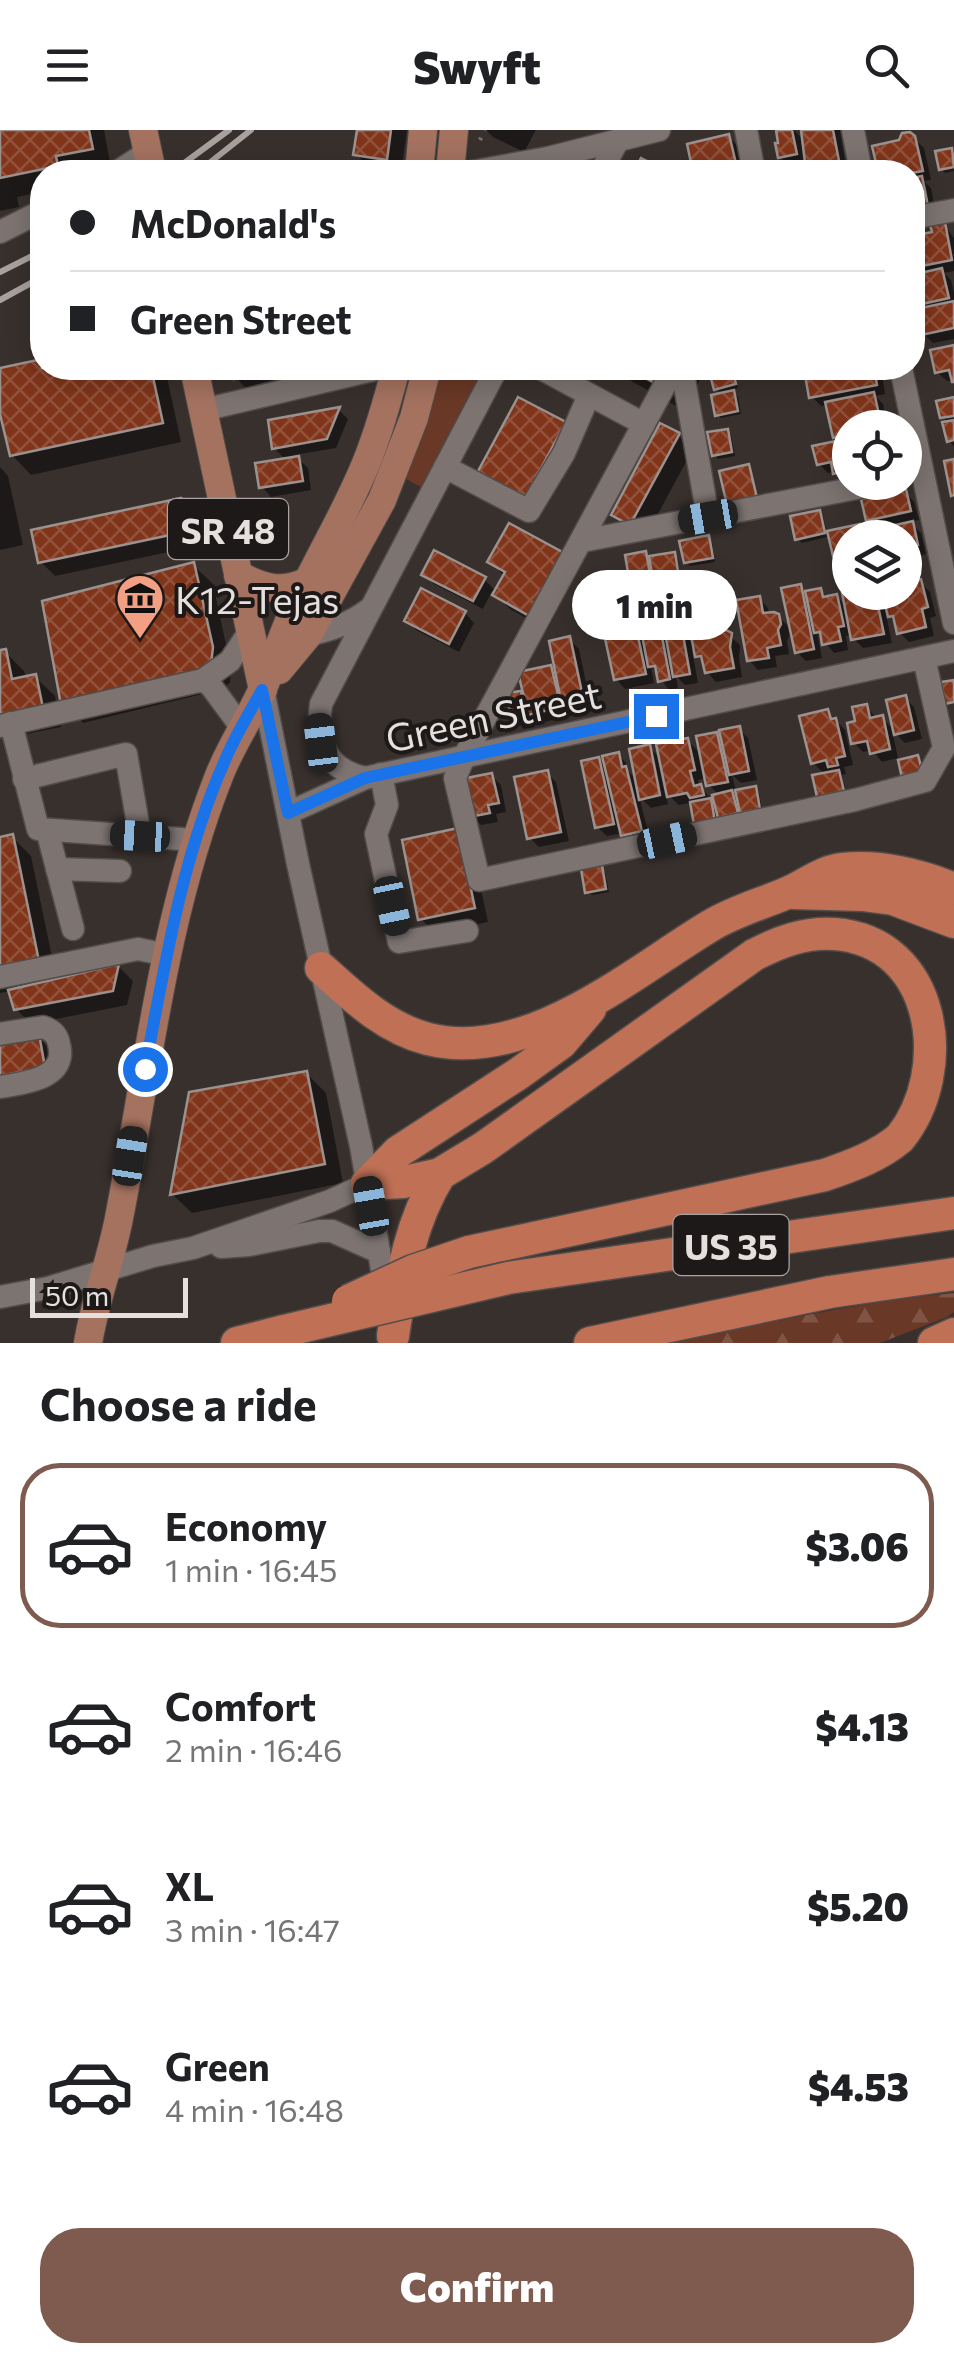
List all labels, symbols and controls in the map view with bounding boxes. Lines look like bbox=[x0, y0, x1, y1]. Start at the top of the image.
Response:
icon: menu bbox=[40, 38, 95, 93]
text: Swyft bbox=[413, 38, 541, 93]
icon: search bbox=[859, 38, 914, 93]
text: McDonald's bbox=[130, 199, 336, 246]
text: Green Street bbox=[130, 295, 352, 342]
map controls bbox=[832, 410, 922, 610]
button: locate bbox=[832, 410, 922, 500]
car bbox=[676, 497, 740, 537]
road number: SR 48 bbox=[168, 499, 288, 559]
button: layers bbox=[832, 520, 922, 610]
callout: 1 min bbox=[574, 571, 738, 641]
museum icon: K12-Tejas bbox=[114, 572, 166, 640]
place label: K12-Tejas bbox=[175, 575, 339, 622]
text: 1 min bbox=[616, 585, 693, 625]
street label: Green Street bbox=[381, 669, 605, 761]
route end bbox=[634, 694, 679, 739]
car bbox=[302, 711, 340, 775]
car bbox=[109, 819, 171, 853]
car bbox=[635, 819, 699, 861]
car bbox=[371, 874, 413, 938]
route start bbox=[123, 1047, 168, 1092]
car bbox=[110, 1124, 150, 1188]
car bbox=[351, 1174, 391, 1238]
road number: US 35 bbox=[674, 1215, 788, 1275]
scale bar bbox=[30, 1273, 188, 1318]
text: 50 m bbox=[45, 1278, 109, 1312]
text: Choose a ride bbox=[40, 1375, 317, 1430]
icon: car bbox=[45, 1501, 135, 1591]
text: Economy bbox=[165, 1502, 327, 1549]
text: $3.06 bbox=[806, 1522, 909, 1569]
text: 1 min · 16:45 bbox=[165, 1549, 337, 1589]
icon: car bbox=[45, 1681, 135, 1771]
text: Comfort bbox=[165, 1682, 316, 1729]
text: $4.13 bbox=[815, 1702, 909, 1749]
text: 2 min · 16:46 bbox=[165, 1729, 342, 1769]
icon: car bbox=[45, 1861, 135, 1951]
text: XL bbox=[165, 1862, 214, 1909]
text: $5.20 bbox=[807, 1882, 909, 1929]
text: 3 min · 16:47 bbox=[165, 1909, 340, 1949]
icon: car bbox=[45, 2041, 135, 2131]
text: Green bbox=[165, 2042, 270, 2089]
text: $4.53 bbox=[808, 2062, 909, 2109]
text: 4 min · 16:48 bbox=[165, 2089, 344, 2129]
button: Confirm bbox=[40, 2228, 914, 2343]

